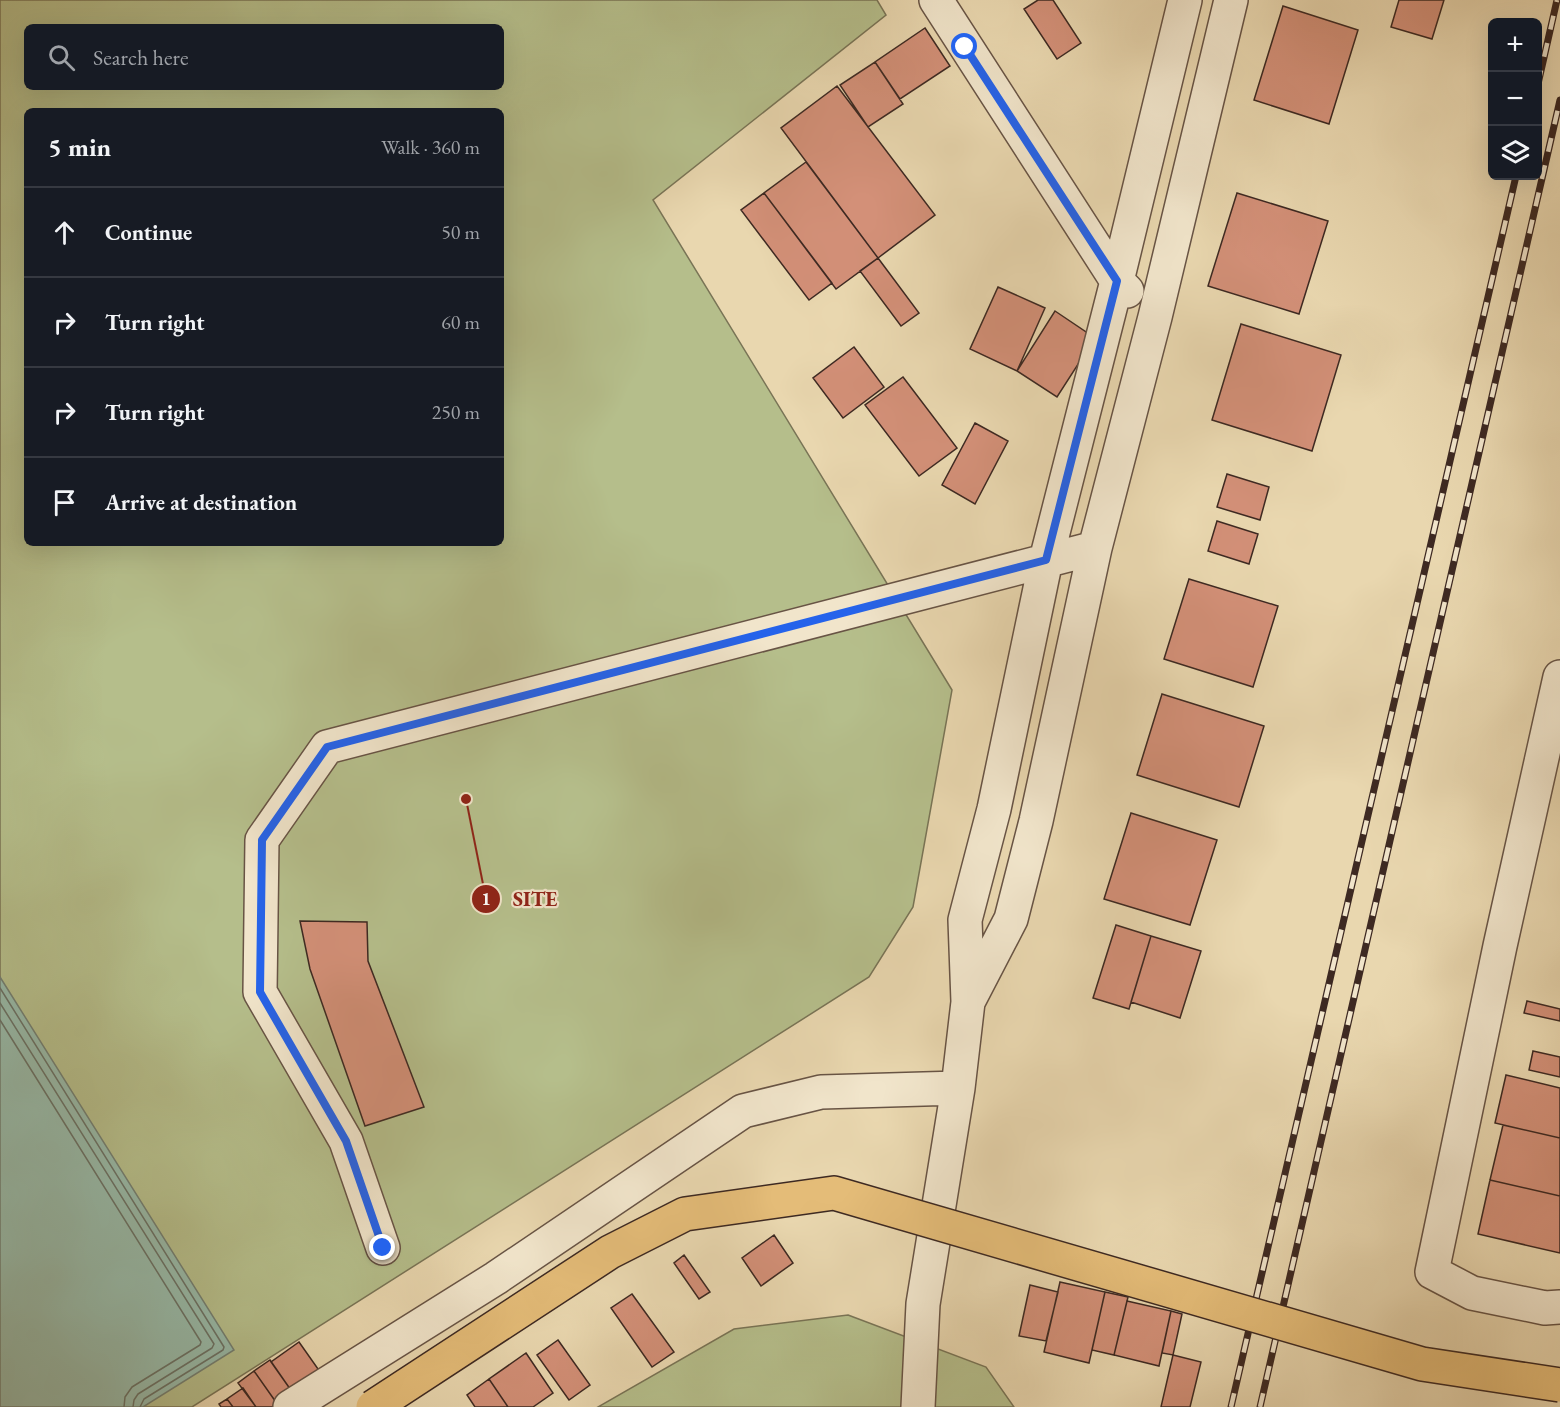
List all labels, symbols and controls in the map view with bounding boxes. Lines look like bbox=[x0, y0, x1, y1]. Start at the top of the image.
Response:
map controls bbox=[1488, 18, 1542, 180]
button: + bbox=[1488, 18, 1542, 72]
search box bbox=[24, 24, 504, 90]
route start bbox=[951, 33, 977, 59]
icon: search bbox=[45, 41, 78, 74]
text: Search here bbox=[93, 43, 188, 72]
button: − bbox=[1488, 72, 1542, 126]
button: layers bbox=[1488, 126, 1542, 180]
text: 5 min bbox=[48, 130, 111, 164]
text: Walk · 360 m bbox=[381, 134, 480, 160]
icon: ahead bbox=[48, 216, 81, 249]
text: Continue bbox=[105, 218, 192, 247]
text: 50 m bbox=[441, 219, 480, 245]
icon: right bbox=[48, 306, 81, 339]
text: Turn right bbox=[105, 308, 204, 337]
text: 60 m bbox=[441, 309, 480, 335]
icon: right bbox=[48, 396, 81, 429]
text: Turn right bbox=[105, 398, 204, 427]
text: 250 m bbox=[432, 399, 480, 425]
icon: arrive bbox=[48, 486, 81, 519]
text: Arrive at destination bbox=[105, 488, 297, 517]
callout: SITE bbox=[471, 879, 569, 918]
text: SITE bbox=[513, 885, 557, 912]
text: 1 bbox=[481, 887, 491, 910]
route end bbox=[369, 1234, 395, 1260]

